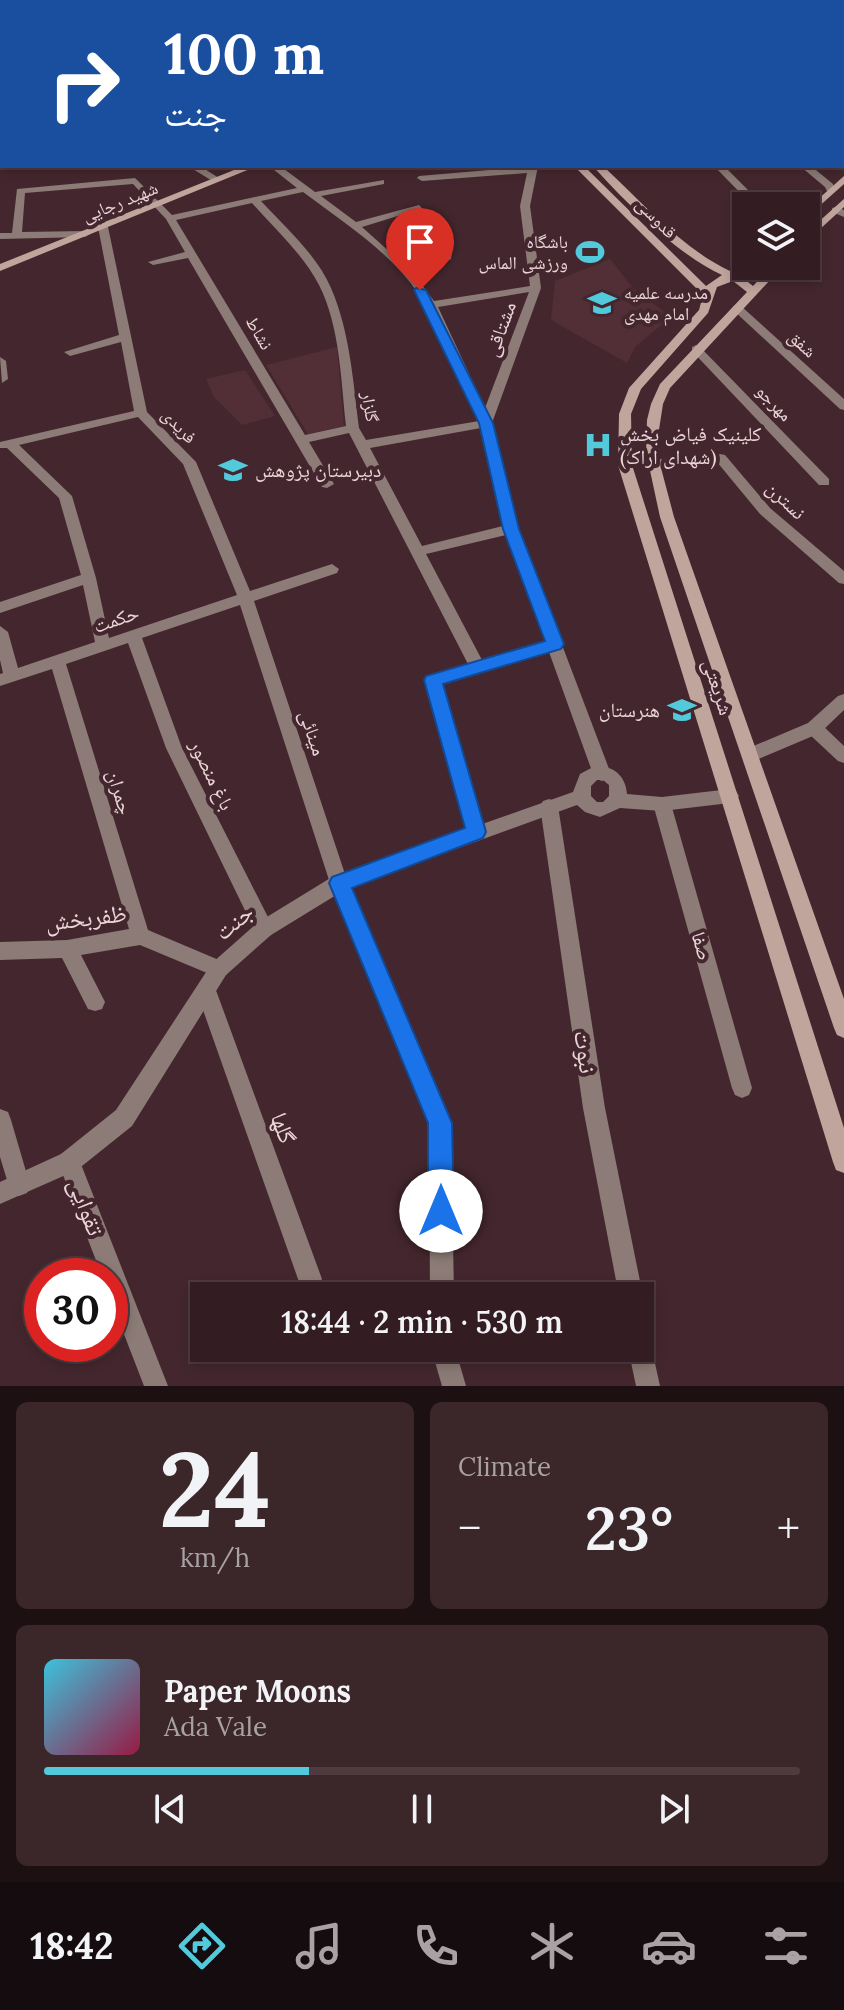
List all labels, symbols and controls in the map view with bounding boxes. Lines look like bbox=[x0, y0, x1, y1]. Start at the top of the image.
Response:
text: 100 m bbox=[164, 18, 324, 89]
icon: right bbox=[32, 32, 136, 136]
text: جنت bbox=[164, 90, 227, 136]
street label: شهید رجایی bbox=[78, 176, 161, 227]
street label: قدوسی bbox=[631, 192, 682, 243]
map controls bbox=[732, 192, 820, 280]
button: layers bbox=[732, 192, 820, 280]
pin bbox=[386, 208, 454, 290]
icon: arrive bbox=[398, 220, 442, 264]
place label: باشگاه ورزشی الماس bbox=[478, 230, 568, 274]
sports icon: باشگاه ورزشی الماس bbox=[575, 237, 605, 267]
place label: مدرسه علمیه امام مهدی bbox=[624, 281, 708, 326]
school or university icon: مدرسه علمیه امام مهدی bbox=[587, 288, 617, 318]
street label: مشتاقی bbox=[478, 298, 521, 360]
street label: نشاط bbox=[241, 312, 278, 354]
street label: شفق bbox=[783, 325, 821, 362]
street label: مهرجو bbox=[751, 379, 797, 426]
street label: گلزار bbox=[357, 389, 384, 424]
street label: فریدی bbox=[157, 403, 202, 448]
place label: کلینیک فیاض بخش (شهدای اراک) bbox=[620, 421, 761, 470]
hospital icon: کلینیک فیاض بخش (شهدای اراک) bbox=[583, 430, 613, 460]
school or university icon: دبیرستان پژوهش bbox=[218, 455, 248, 485]
place label: دبیرستان پژوهش bbox=[255, 457, 381, 482]
street label: نسترن bbox=[761, 475, 811, 525]
street label: حکمت bbox=[90, 599, 142, 638]
street label: شریعتی bbox=[698, 656, 739, 718]
school or university icon: هنرستان bbox=[667, 695, 697, 725]
place label: هنرستان bbox=[599, 697, 660, 722]
street label: مینائی bbox=[294, 707, 333, 759]
street label: باغ منصور bbox=[183, 734, 240, 815]
street label: چمران bbox=[102, 766, 139, 818]
street label: جنت bbox=[208, 896, 260, 947]
street label: ظفربخش bbox=[43, 897, 128, 938]
street label: صفا bbox=[687, 929, 718, 963]
street label: نبوت bbox=[567, 1028, 604, 1076]
street label: گلها bbox=[264, 1108, 303, 1148]
position arrow bbox=[399, 1169, 483, 1253]
street label: تقوایی bbox=[61, 1174, 112, 1240]
speed limit sign: 30 bbox=[24, 1258, 128, 1362]
text: 18:44 · 2 min · 530 m bbox=[281, 1303, 563, 1341]
text: 24 bbox=[159, 1422, 271, 1555]
text: Climate bbox=[458, 1450, 551, 1483]
text: 23° bbox=[585, 1490, 673, 1566]
text: − bbox=[458, 1500, 481, 1556]
text: + bbox=[777, 1500, 800, 1556]
text: km/h bbox=[180, 1541, 250, 1574]
text: Paper Moons bbox=[164, 1672, 351, 1710]
text: Ada Vale bbox=[164, 1710, 267, 1743]
icon: previous bbox=[148, 1787, 192, 1831]
icon: pause bbox=[400, 1787, 444, 1831]
icon: next bbox=[652, 1787, 696, 1831]
icon: directions bbox=[174, 1918, 230, 1974]
icon: music bbox=[291, 1918, 347, 1974]
icon: phone bbox=[408, 1918, 464, 1974]
icon: climate bbox=[524, 1918, 580, 1974]
icon: car bbox=[641, 1918, 697, 1974]
icon: filters bbox=[758, 1918, 814, 1974]
text: 18:42 bbox=[30, 1923, 113, 1969]

